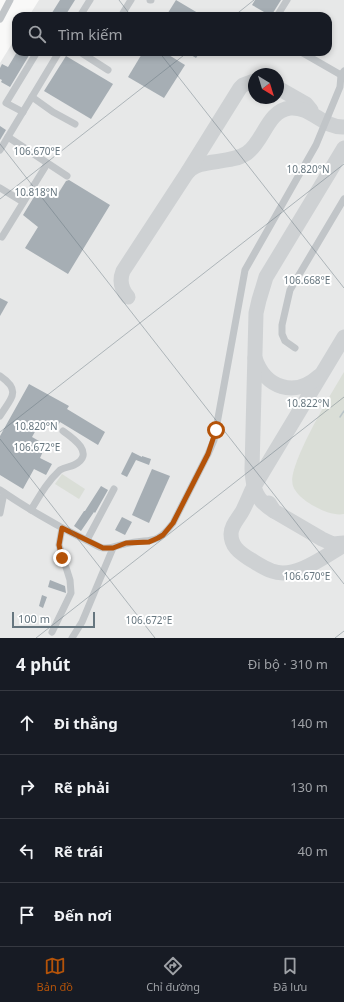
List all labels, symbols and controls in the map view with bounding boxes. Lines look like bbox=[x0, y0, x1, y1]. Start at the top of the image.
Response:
search box bbox=[12, 12, 332, 56]
icon: search bbox=[26, 23, 48, 45]
text: Tìm kiếm bbox=[58, 24, 123, 44]
north arrow bbox=[248, 68, 284, 104]
text: 106.670°E bbox=[14, 144, 60, 158]
text: 10.820°N bbox=[286, 162, 330, 176]
text: 10.818°N bbox=[14, 185, 58, 199]
text: 106.668°E bbox=[284, 273, 330, 287]
text: 10.822°N bbox=[286, 396, 330, 410]
text: 10.820°N bbox=[14, 419, 58, 433]
route start bbox=[207, 421, 225, 439]
text: 106.672°E bbox=[14, 440, 60, 454]
route end bbox=[53, 549, 71, 567]
text: 106.670°E bbox=[284, 569, 330, 583]
scale bar bbox=[12, 610, 95, 629]
text: 100 m bbox=[18, 611, 50, 626]
text: 106.672°E bbox=[126, 613, 172, 627]
text: 4 phút bbox=[16, 653, 70, 676]
text: Đi bộ · 310 m bbox=[248, 655, 328, 673]
icon: ahead bbox=[16, 712, 38, 734]
text: Đi thẳng bbox=[54, 713, 118, 733]
text: 140 m bbox=[290, 714, 328, 732]
icon: right bbox=[16, 776, 38, 798]
text: Rẽ phải bbox=[54, 777, 109, 797]
text: 130 m bbox=[290, 778, 328, 796]
icon: left bbox=[16, 840, 38, 862]
text: Rẽ trái bbox=[54, 841, 103, 861]
text: 40 m bbox=[298, 842, 328, 860]
icon: arrive bbox=[16, 904, 38, 926]
text: Đến nơi bbox=[54, 905, 112, 925]
tab: Bản đồ bbox=[37, 955, 73, 994]
tab: Chỉ đường bbox=[146, 955, 200, 994]
tab: Đã lưu bbox=[273, 955, 307, 994]

